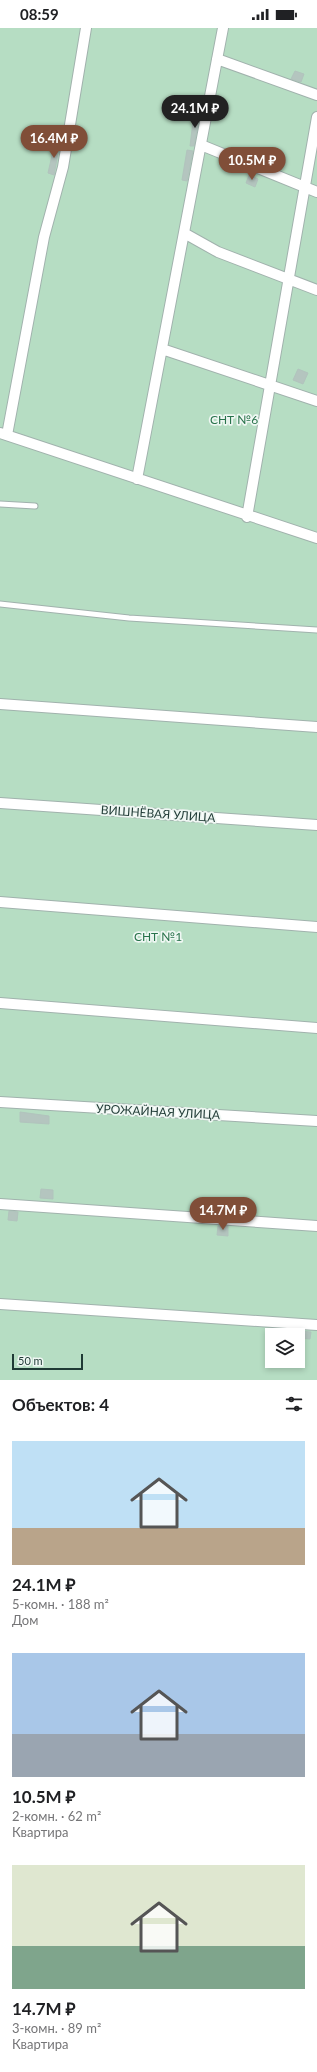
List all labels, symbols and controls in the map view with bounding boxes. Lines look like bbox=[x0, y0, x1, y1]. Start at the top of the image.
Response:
text: 08:59 bbox=[20, 5, 59, 23]
pin: 24.1M ₽ bbox=[158, 95, 232, 129]
text: 24.1M ₽ bbox=[171, 100, 219, 116]
pin: 16.4M ₽ bbox=[17, 125, 91, 159]
text: 16.4M ₽ bbox=[30, 130, 78, 146]
pin: 10.5M ₽ bbox=[215, 147, 289, 181]
text: 10.5M ₽ bbox=[228, 152, 276, 168]
park label: СНТ №6 bbox=[210, 412, 258, 427]
street label: ВИШНЁВАЯ УЛИЦА bbox=[100, 802, 217, 825]
park label: СНТ №1 bbox=[134, 929, 182, 944]
street label: УРОЖАЙНАЯ УЛИЦА bbox=[96, 1101, 221, 1122]
pin: 14.7M ₽ bbox=[186, 1197, 260, 1231]
text: 14.7M ₽ bbox=[199, 1202, 247, 1218]
map controls bbox=[265, 1328, 305, 1368]
button: layers bbox=[265, 1328, 305, 1368]
scale bar bbox=[12, 1352, 83, 1371]
text: 50 m bbox=[18, 1354, 43, 1367]
icon: filters bbox=[283, 1393, 305, 1415]
text: Объектов: 4 bbox=[12, 1394, 109, 1415]
icon: home bbox=[123, 1467, 195, 1539]
text: 24.1M ₽ bbox=[12, 1574, 76, 1595]
text: 5-комн. · 188 m² bbox=[12, 1596, 109, 1612]
text: Дом bbox=[12, 1612, 38, 1628]
icon: home bbox=[123, 1679, 195, 1751]
text: 10.5M ₽ bbox=[12, 1786, 76, 1807]
text: 2-комн. · 62 m² bbox=[12, 1808, 101, 1824]
text: Квартира bbox=[12, 1824, 68, 1840]
icon: home bbox=[123, 1891, 195, 1963]
text: 14.7M ₽ bbox=[12, 1998, 76, 2019]
text: 3-комн. · 89 m² bbox=[12, 2020, 101, 2036]
text: Квартира bbox=[12, 2036, 68, 2052]

